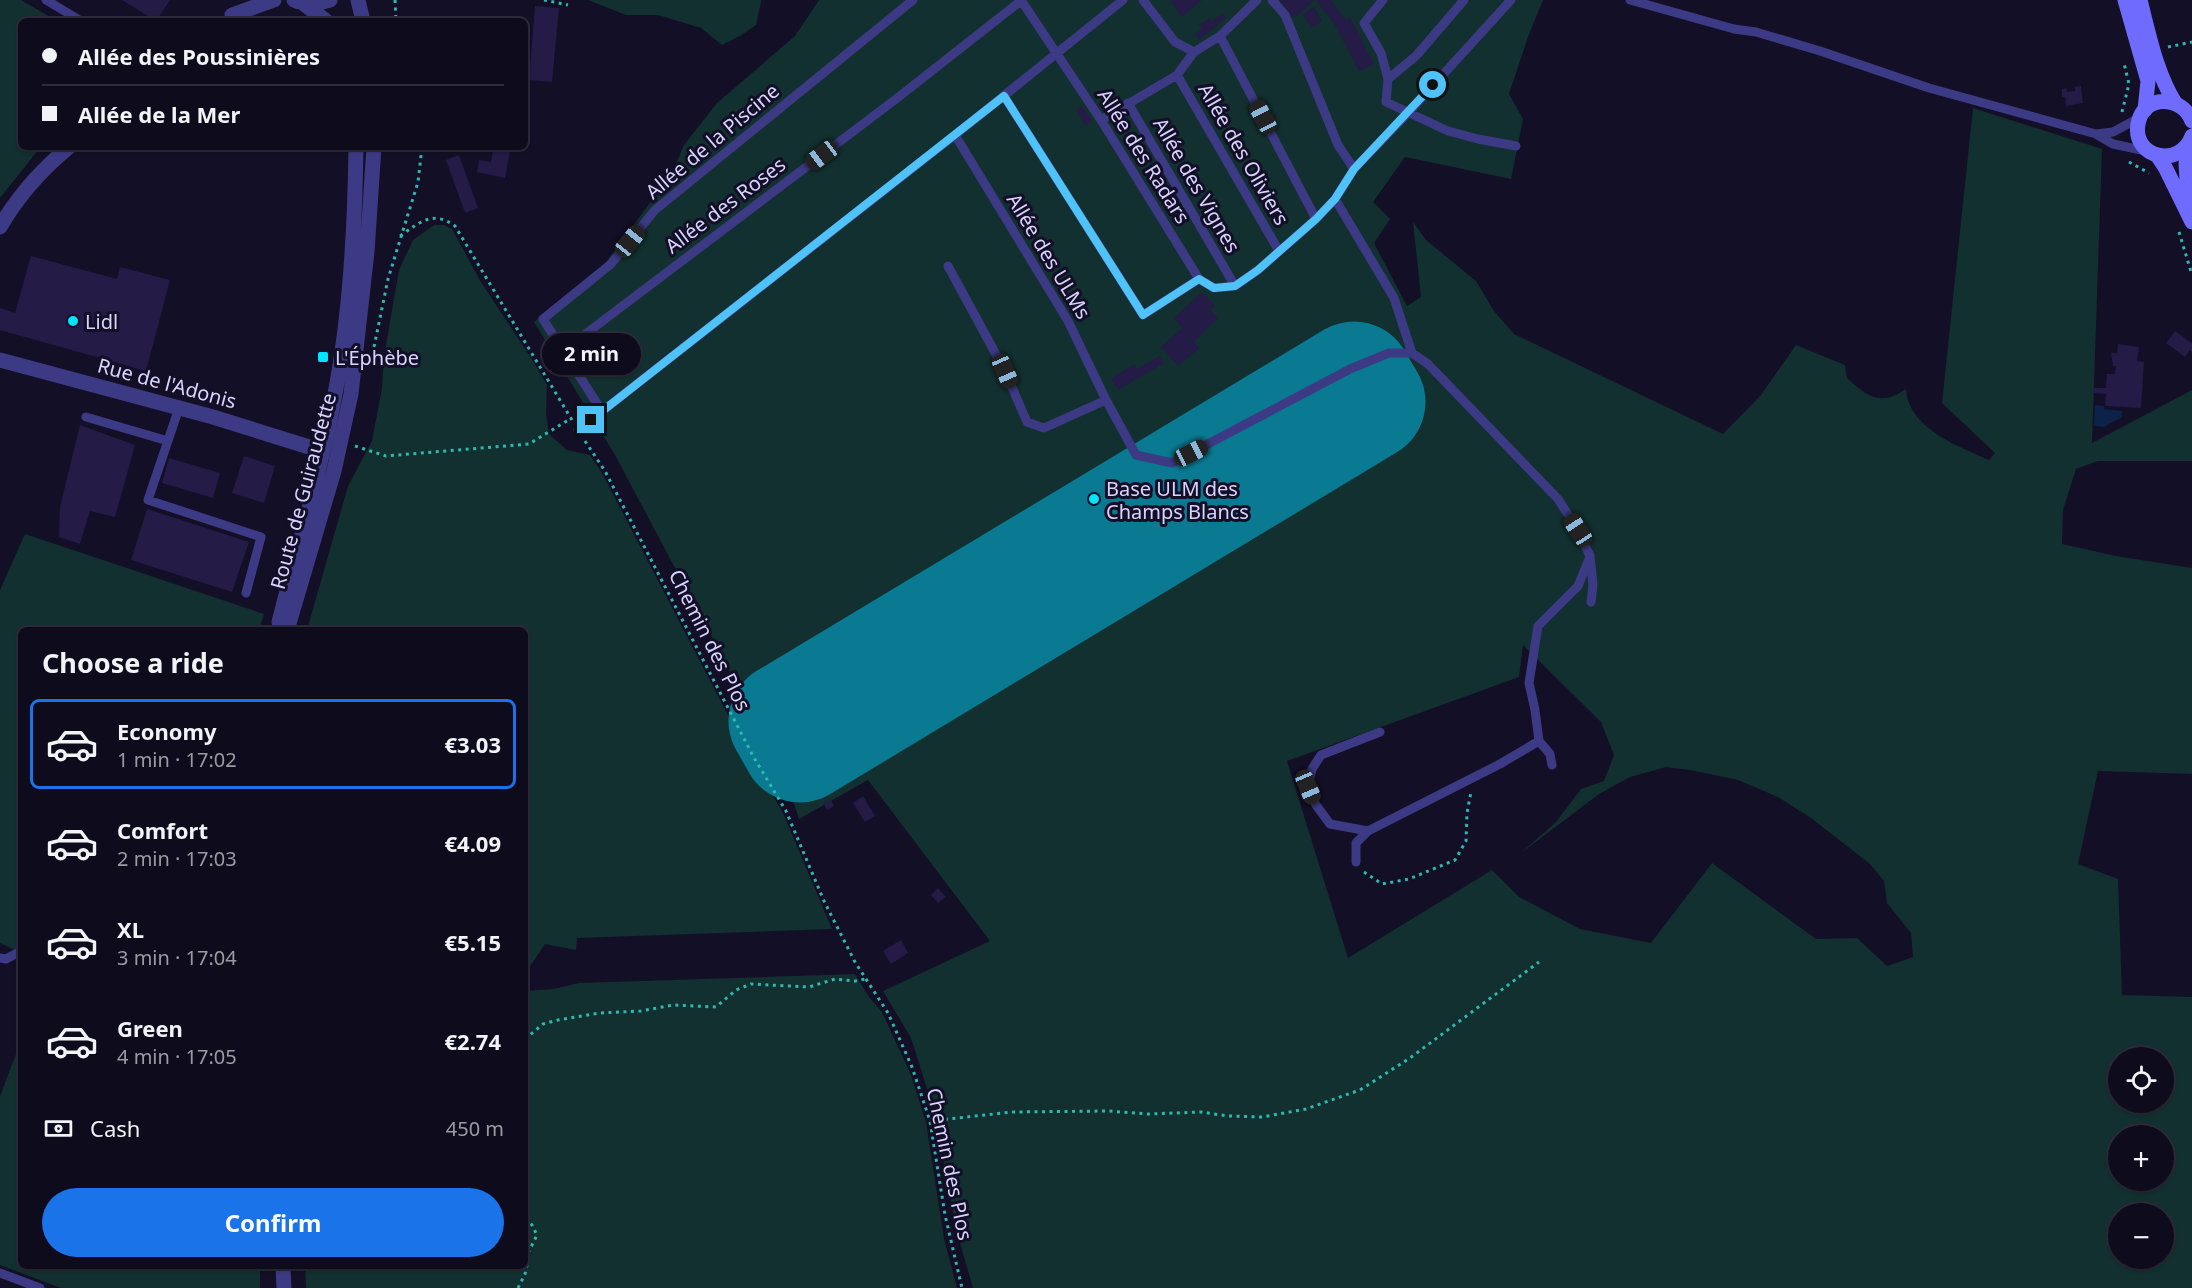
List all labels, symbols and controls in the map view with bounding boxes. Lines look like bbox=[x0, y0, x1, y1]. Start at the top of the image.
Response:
text: Allée des Poussinières bbox=[78, 41, 320, 71]
route start bbox=[1419, 71, 1446, 98]
street label: Allée de la Piscine bbox=[640, 77, 784, 205]
street label: Allée des Oliviers bbox=[1192, 78, 1296, 230]
street label: Allée des Radars bbox=[1092, 83, 1196, 229]
car bbox=[1247, 97, 1279, 137]
text: Allée de la Mer bbox=[78, 99, 240, 129]
street label: Allée des Vignes bbox=[1147, 112, 1247, 258]
car bbox=[802, 137, 842, 173]
street label: Allée des Roses bbox=[659, 151, 791, 259]
street label: Allée des ULMs bbox=[1001, 188, 1097, 324]
car bbox=[612, 221, 648, 261]
place label: Lidl bbox=[85, 308, 118, 335]
marker: Lidl bbox=[66, 314, 80, 328]
callout: 2 min bbox=[542, 333, 640, 375]
text: 2 min bbox=[564, 340, 619, 367]
place label: L'Éphèbe bbox=[335, 344, 419, 371]
marker: L'Éphèbe bbox=[316, 350, 330, 364]
car bbox=[989, 351, 1021, 391]
street label: Rue de l'Adonis bbox=[95, 352, 239, 414]
street label: Route de Guiraudette bbox=[264, 390, 342, 592]
route end bbox=[577, 406, 604, 433]
car bbox=[1171, 437, 1211, 469]
place label: Base ULM des Champs Blancs bbox=[1106, 475, 1249, 525]
marker: Base ULM des Champs Blancs bbox=[1087, 492, 1101, 506]
car bbox=[1561, 510, 1595, 550]
street label: Chemin des Plos bbox=[663, 565, 757, 715]
text: Choose a ride bbox=[42, 644, 224, 681]
text: Economy bbox=[117, 716, 216, 746]
icon: car bbox=[45, 717, 99, 771]
text: €3.03 bbox=[444, 729, 501, 759]
text: 1 min · 17:02 bbox=[117, 746, 237, 773]
car bbox=[1293, 767, 1323, 807]
text: Comfort bbox=[117, 815, 208, 845]
icon: car bbox=[45, 816, 99, 870]
text: €4.09 bbox=[444, 828, 501, 858]
text: 2 min · 17:03 bbox=[117, 845, 237, 872]
text: XL bbox=[117, 914, 144, 944]
icon: car bbox=[45, 915, 99, 969]
text: €5.15 bbox=[444, 927, 501, 957]
text: 3 min · 17:04 bbox=[117, 944, 237, 971]
text: Green bbox=[117, 1013, 183, 1043]
icon: car bbox=[45, 1014, 99, 1068]
text: €2.74 bbox=[444, 1026, 501, 1056]
text: 4 min · 17:05 bbox=[117, 1043, 237, 1070]
map controls bbox=[2108, 1047, 2174, 1269]
button: locate bbox=[2108, 1047, 2174, 1113]
street label: Chemin des Plos bbox=[921, 1085, 979, 1243]
icon: cash bbox=[42, 1112, 75, 1145]
text: Cash bbox=[90, 1113, 140, 1143]
text: 450 m bbox=[446, 1115, 504, 1142]
button: + bbox=[2108, 1125, 2174, 1191]
button: Confirm bbox=[42, 1188, 504, 1257]
button: − bbox=[2108, 1203, 2174, 1269]

